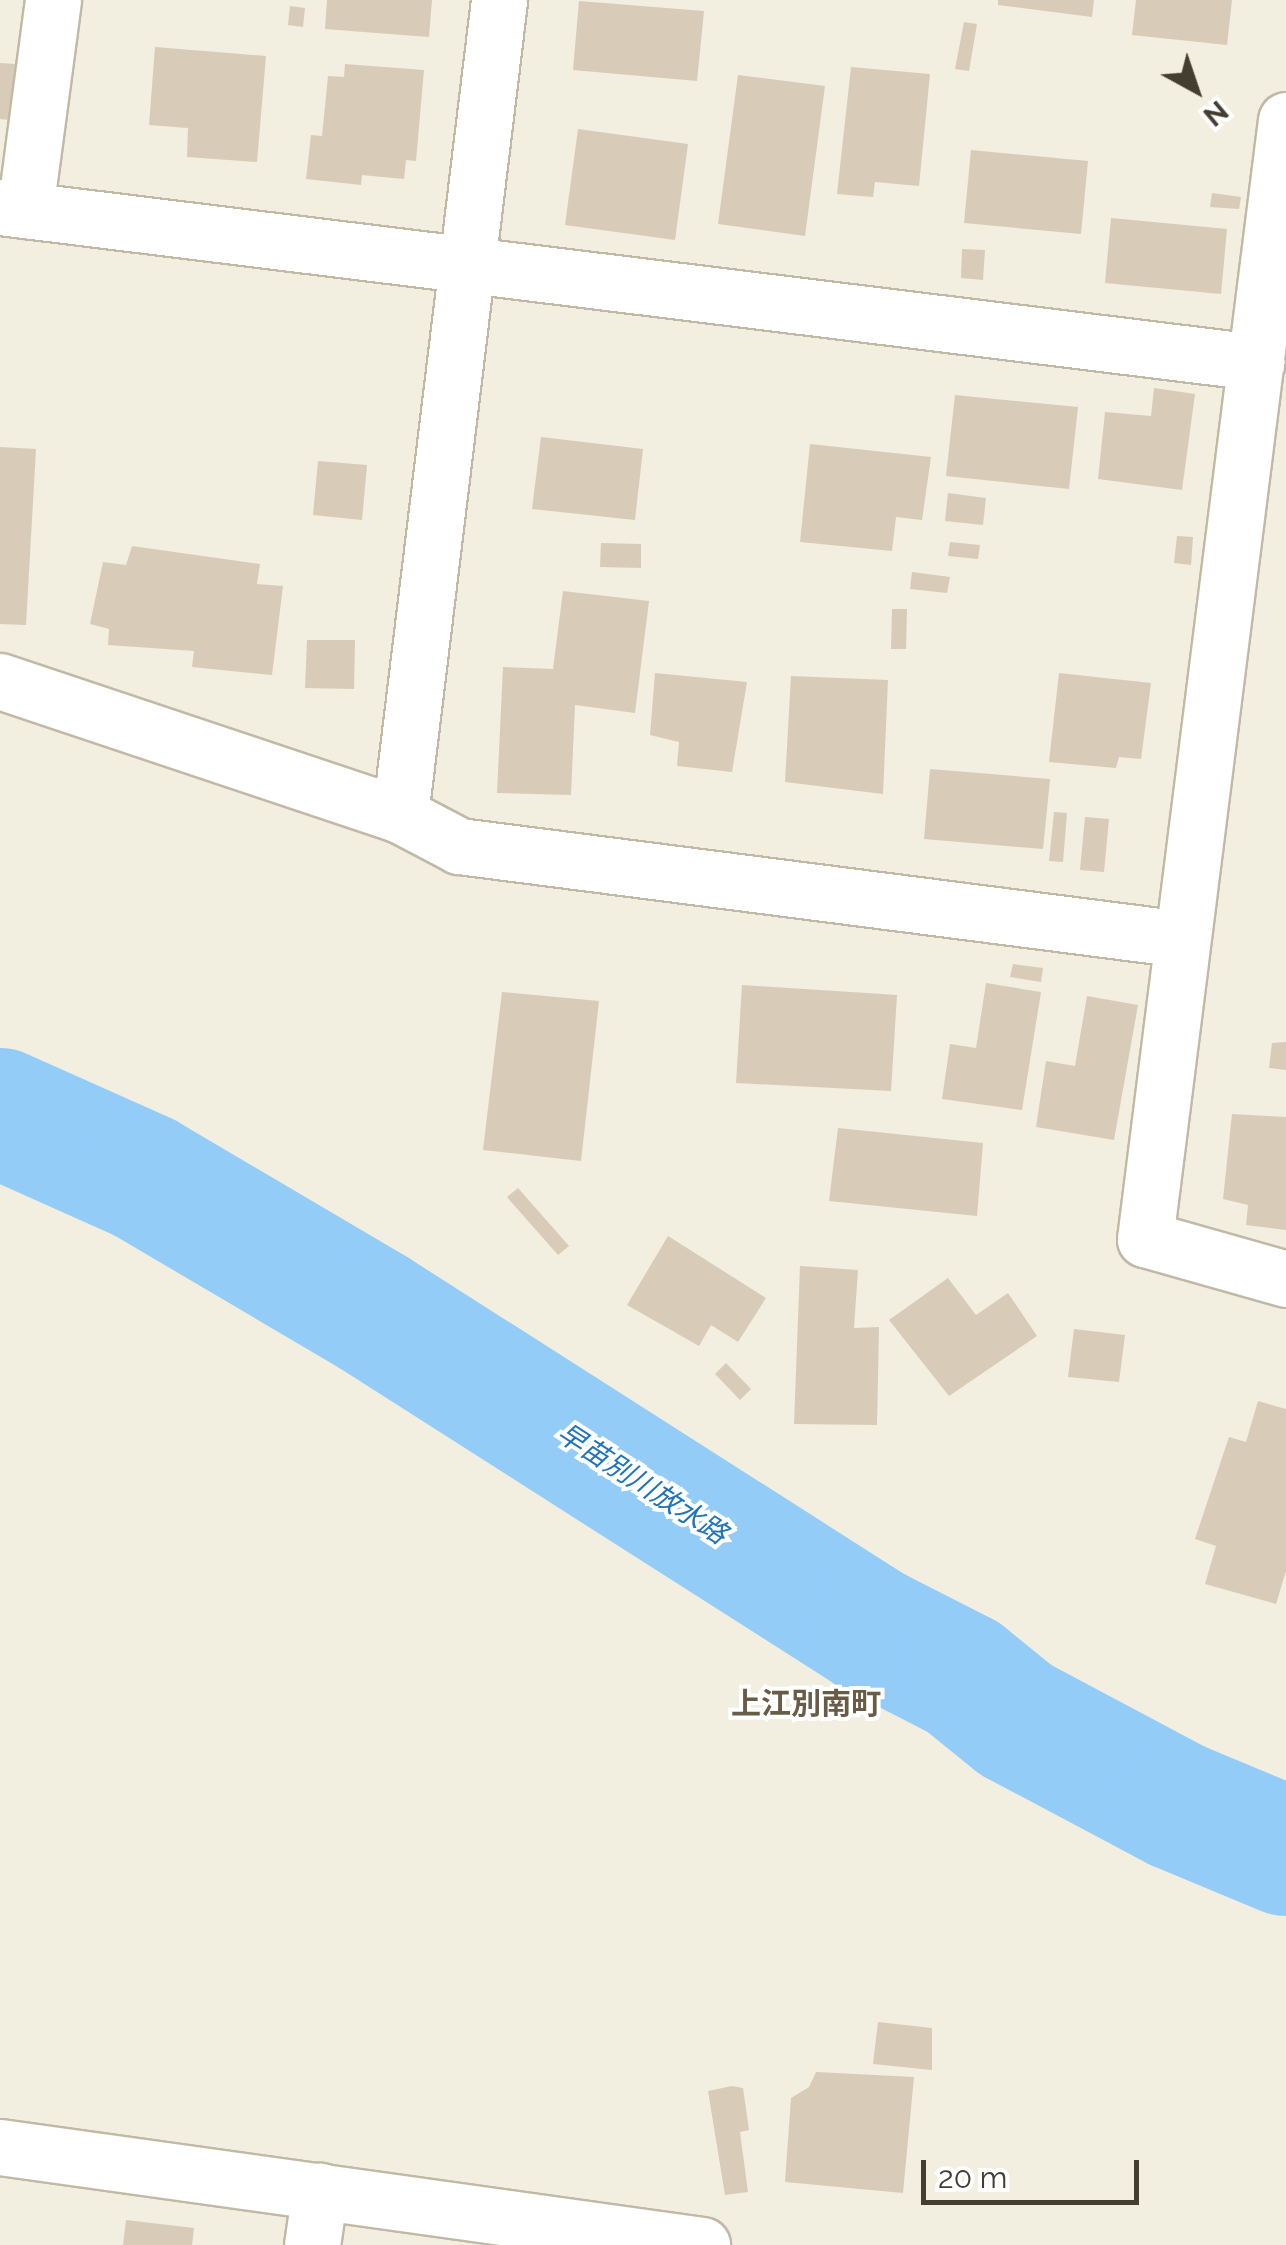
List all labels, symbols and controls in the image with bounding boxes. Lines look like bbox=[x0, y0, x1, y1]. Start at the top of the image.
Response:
north arrow bbox=[1146, 40, 1246, 140]
text: N bbox=[1197, 94, 1234, 133]
water label: 早苗別川放水路 bbox=[551, 1417, 733, 1551]
district label: 上江別南町 bbox=[731, 1686, 881, 1722]
scale bar bbox=[926, 2140, 1144, 2202]
text: 20 m bbox=[938, 2160, 1007, 2195]

